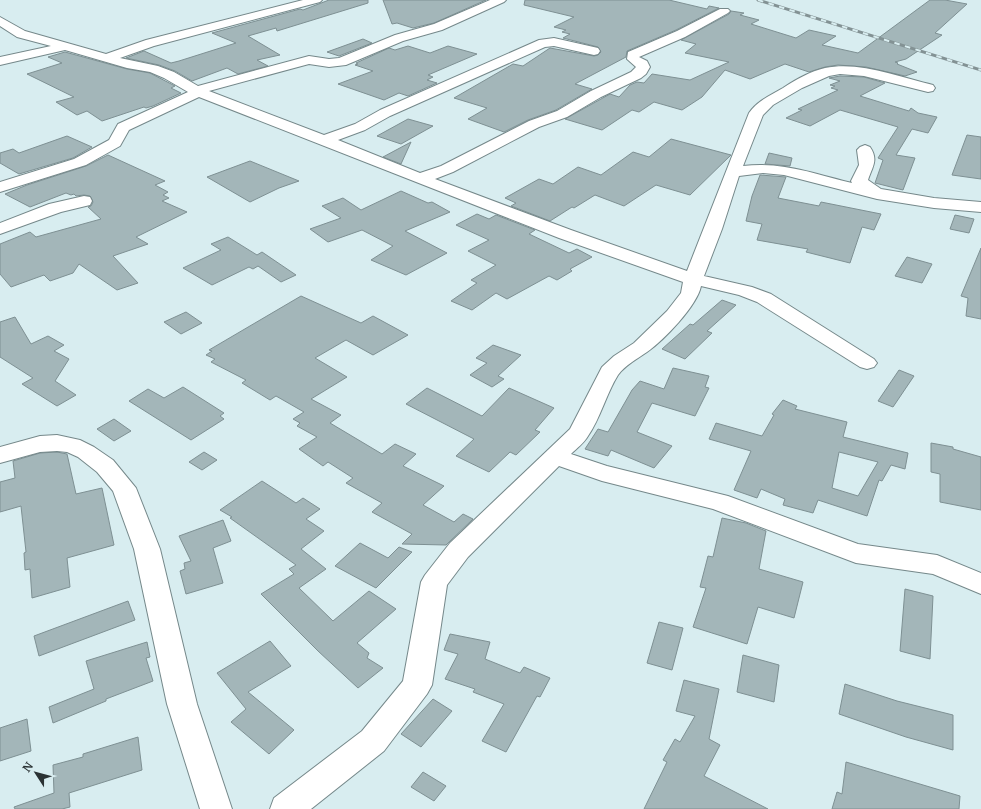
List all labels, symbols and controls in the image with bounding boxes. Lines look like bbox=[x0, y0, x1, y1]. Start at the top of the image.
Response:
north arrow bbox=[16, 753, 56, 793]
text: N bbox=[20, 759, 36, 775]

